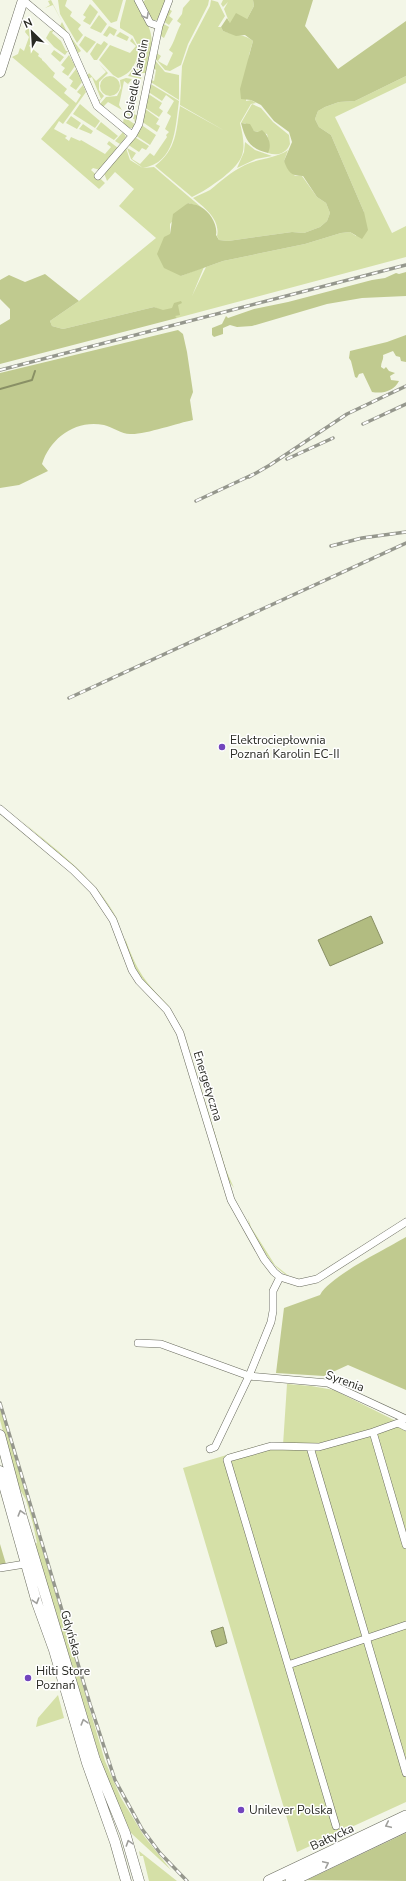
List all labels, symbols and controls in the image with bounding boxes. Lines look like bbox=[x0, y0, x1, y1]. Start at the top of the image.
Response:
north arrow bbox=[12, 12, 52, 52]
one-way arrow bbox=[142, 12, 149, 19]
text: N bbox=[21, 15, 35, 32]
street label: Osiedle Karolin bbox=[120, 37, 152, 121]
place label: Elektrociepłownia Poznań Karolin EC-II bbox=[230, 732, 339, 762]
marker: Elektrociepłownia Poznań Karolin EC-II bbox=[217, 742, 227, 752]
street label: Energetyczna bbox=[190, 1049, 226, 1123]
street label: Syrenia bbox=[323, 1367, 367, 1395]
one-way arrow bbox=[17, 1510, 26, 1517]
one-way arrow bbox=[31, 1597, 40, 1604]
street label: Gdyńska bbox=[57, 1608, 85, 1658]
place label: Hilti Store Poznań bbox=[36, 1663, 90, 1693]
marker: Hilti Store Poznań bbox=[23, 1673, 33, 1683]
one-way arrow bbox=[80, 1718, 89, 1725]
place label: Unilever Polska bbox=[249, 1802, 333, 1818]
marker: Unilever Polska bbox=[236, 1805, 246, 1815]
street label: Bałtycka bbox=[308, 1820, 356, 1854]
one-way arrow bbox=[384, 1820, 392, 1828]
one-way arrow bbox=[125, 1840, 134, 1847]
one-way arrow bbox=[322, 1861, 330, 1869]

